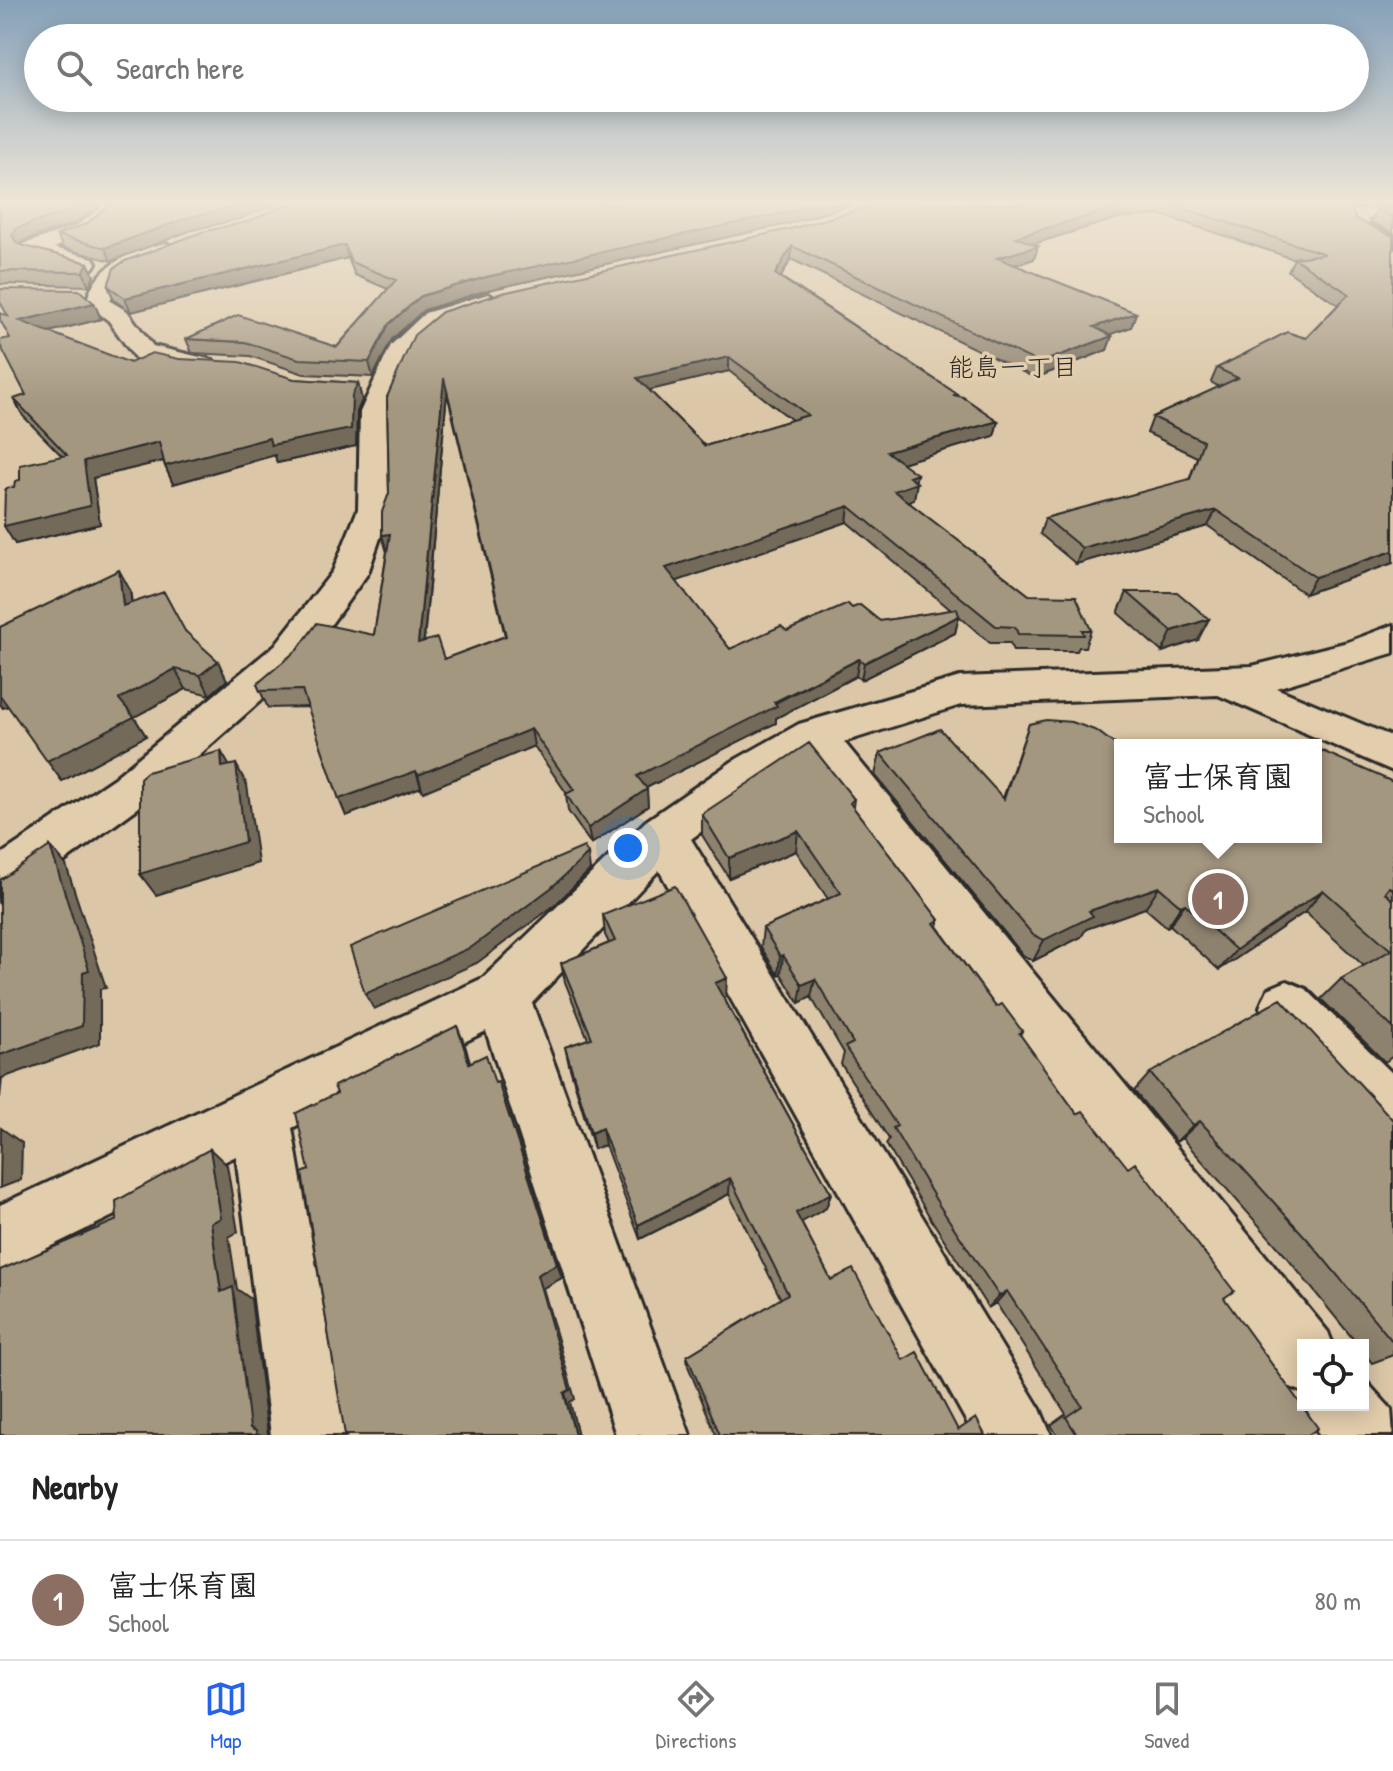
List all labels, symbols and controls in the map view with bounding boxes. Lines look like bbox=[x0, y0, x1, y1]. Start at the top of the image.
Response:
search box bbox=[24, 24, 1369, 112]
icon: search bbox=[52, 46, 96, 90]
text: Search here bbox=[116, 48, 244, 88]
district label: 能島一丁目 bbox=[948, 349, 1078, 384]
popup bbox=[1114, 739, 1322, 843]
text: 富士保育園 bbox=[1143, 756, 1293, 796]
text: School bbox=[1143, 796, 1204, 831]
your location bbox=[608, 828, 648, 868]
pin: 1 bbox=[1192, 869, 1244, 929]
map controls bbox=[1297, 1339, 1369, 1411]
button: locate bbox=[1297, 1339, 1369, 1411]
text: Nearby bbox=[32, 1464, 118, 1510]
text: 富士保育園 bbox=[108, 1565, 258, 1605]
text: 1 bbox=[53, 1583, 63, 1618]
text: 80 m bbox=[1314, 1583, 1361, 1618]
text: School bbox=[108, 1605, 169, 1640]
tab: Map bbox=[204, 1677, 248, 1755]
tab: Directions bbox=[656, 1677, 737, 1755]
tab: Saved bbox=[1144, 1677, 1189, 1755]

